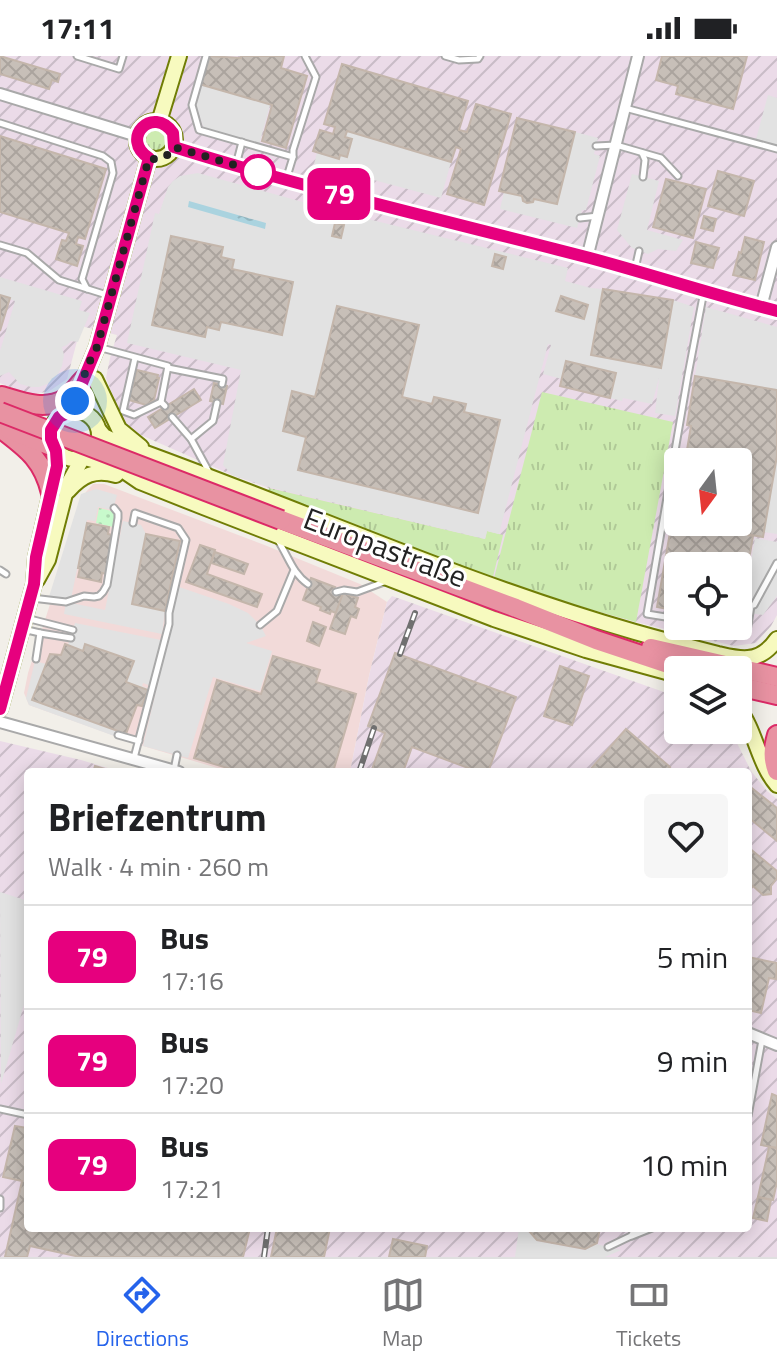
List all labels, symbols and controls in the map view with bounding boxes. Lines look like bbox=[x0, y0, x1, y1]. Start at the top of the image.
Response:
text: 17:11 bbox=[40, 5, 115, 51]
unlabelled marker bbox=[241, 155, 275, 189]
line badge: 79 bbox=[303, 168, 375, 220]
text: 79 bbox=[323, 172, 355, 215]
your location bbox=[55, 381, 95, 421]
north arrow bbox=[664, 448, 752, 536]
map controls bbox=[664, 448, 752, 744]
street label: Europastraße bbox=[297, 495, 474, 599]
button: locate bbox=[664, 552, 752, 640]
button: layers bbox=[664, 656, 752, 744]
text: Briefzentrum bbox=[48, 788, 267, 846]
button: heart bbox=[644, 794, 728, 878]
text: Walk · 4 min · 260 m bbox=[48, 847, 269, 886]
text: Bus bbox=[160, 915, 209, 961]
text: 5 min bbox=[657, 934, 728, 980]
text: 79 bbox=[76, 935, 108, 978]
text: 17:16 bbox=[160, 961, 224, 1000]
text: Bus bbox=[160, 1019, 209, 1065]
text: 9 min bbox=[657, 1038, 728, 1084]
text: 79 bbox=[76, 1039, 108, 1082]
text: 17:20 bbox=[160, 1065, 224, 1104]
text: Bus bbox=[160, 1123, 209, 1169]
text: 10 min bbox=[640, 1142, 728, 1188]
text: 79 bbox=[76, 1143, 108, 1186]
text: 17:21 bbox=[160, 1169, 224, 1208]
tab: Directions bbox=[96, 1273, 189, 1355]
tab: Map bbox=[381, 1273, 425, 1355]
tab: Tickets bbox=[616, 1273, 681, 1355]

